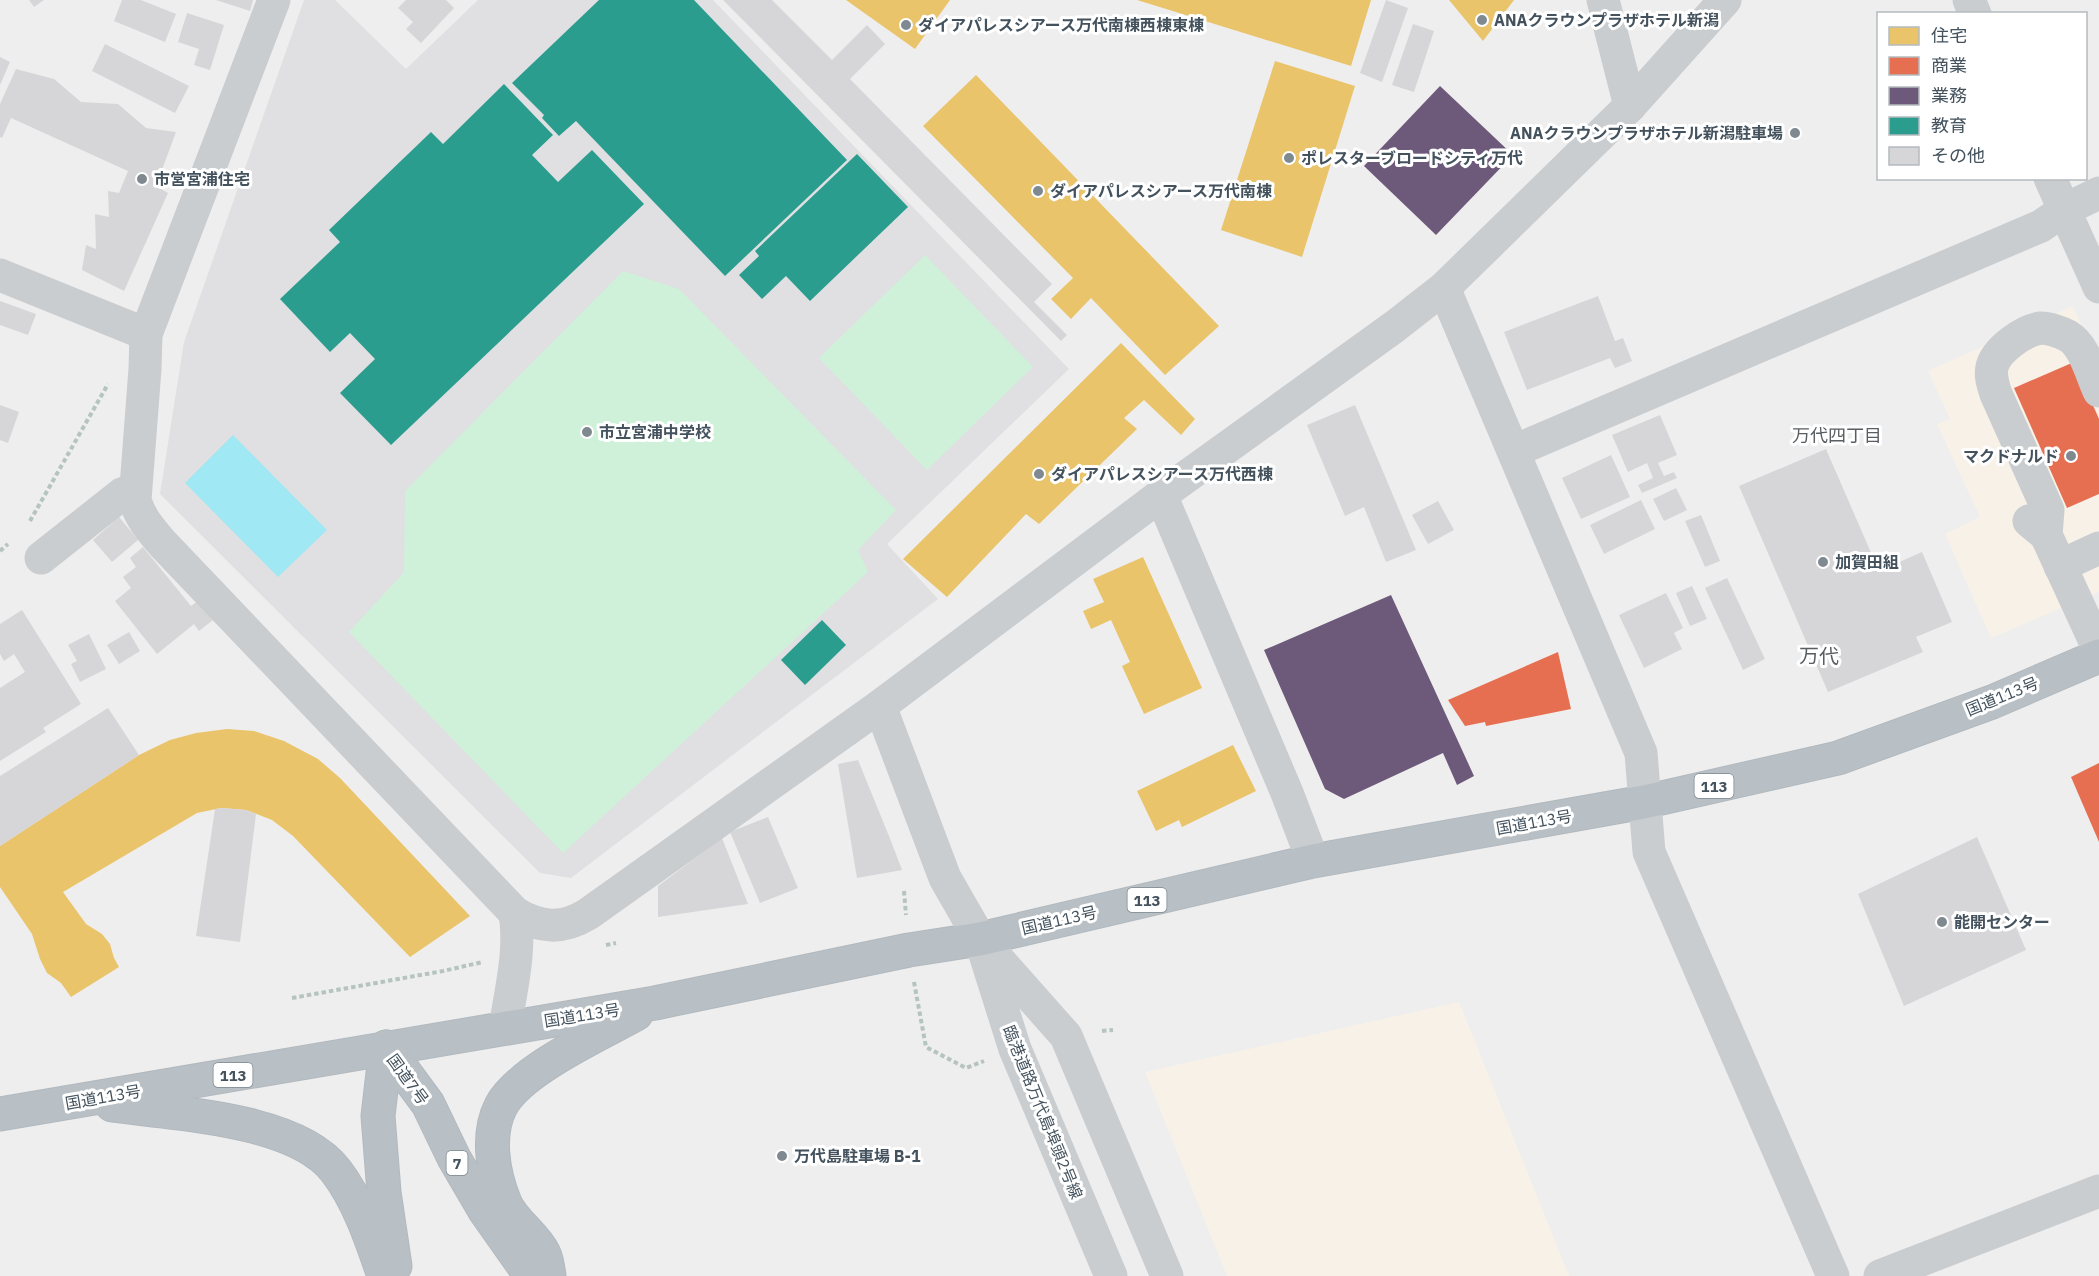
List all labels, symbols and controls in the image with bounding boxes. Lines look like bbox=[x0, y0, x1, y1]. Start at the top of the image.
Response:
place label: ANAクラウンプラザホテル新潟 bbox=[1494, 10, 1719, 30]
legend bbox=[1877, 12, 2087, 180]
marker: ANAクラウンプラザホテル新潟 bbox=[1475, 13, 1489, 27]
place label: ダイアパレスシアース万代南棟西棟東棟 bbox=[918, 15, 1204, 35]
marker: ダイアパレスシアース万代南棟西棟東棟 bbox=[899, 18, 913, 32]
text: 住宅 bbox=[1931, 24, 1967, 47]
text: 商業 bbox=[1931, 54, 1967, 77]
text: 業務 bbox=[1931, 84, 1967, 107]
text: 教育 bbox=[1931, 114, 1967, 137]
place label: ANAクラウンプラザホテル新潟駐車場 bbox=[1510, 123, 1783, 143]
marker: ANAクラウンプラザホテル新潟駐車場 bbox=[1788, 126, 1802, 140]
text: その他 bbox=[1931, 144, 1985, 167]
place label: ポレスターブロードシティ万代 bbox=[1301, 148, 1523, 168]
marker: ポレスターブロードシティ万代 bbox=[1282, 151, 1296, 165]
place label: 市営宮浦住宅 bbox=[154, 169, 250, 189]
marker: 市営宮浦住宅 bbox=[135, 172, 149, 186]
place label: ダイアパレスシアース万代南棟 bbox=[1050, 181, 1272, 201]
marker: ダイアパレスシアース万代南棟 bbox=[1031, 184, 1045, 198]
place label: 市立宮浦中学校 bbox=[599, 422, 711, 442]
district label: 万代四丁目 bbox=[1792, 424, 1882, 447]
marker: 市立宮浦中学校 bbox=[580, 425, 594, 439]
place label: マクドナルド bbox=[1963, 446, 2059, 466]
marker: マクドナルド bbox=[2064, 449, 2078, 463]
place label: ダイアパレスシアース万代西棟 bbox=[1051, 464, 1273, 484]
marker: ダイアパレスシアース万代西棟 bbox=[1032, 467, 1046, 481]
place label: 加賀田組 bbox=[1835, 552, 1899, 572]
marker: 加賀田組 bbox=[1816, 555, 1830, 569]
district label: 万代 bbox=[1799, 642, 1839, 669]
street label: 国道113号 bbox=[1963, 672, 2041, 720]
road number: 113 bbox=[1694, 774, 1734, 798]
street label: 国道113号 bbox=[1494, 805, 1574, 839]
road number: 113 bbox=[1128, 888, 1166, 912]
street label: 国道113号 bbox=[1019, 902, 1099, 938]
place label: 能開センター bbox=[1954, 912, 2050, 932]
marker: 能開センター bbox=[1935, 915, 1949, 929]
street label: 国道113号 bbox=[543, 999, 621, 1031]
street label: 臨港道路万代島埠頭2号線 bbox=[999, 1022, 1087, 1202]
street label: 国道7号 bbox=[383, 1050, 433, 1108]
road number: 113 bbox=[214, 1063, 252, 1087]
street label: 国道113号 bbox=[63, 1080, 143, 1114]
place label: 万代島駐車場 B-1 bbox=[794, 1146, 921, 1166]
marker: 万代島駐車場 B-1 bbox=[775, 1149, 789, 1163]
road number: 7 bbox=[446, 1151, 468, 1175]

